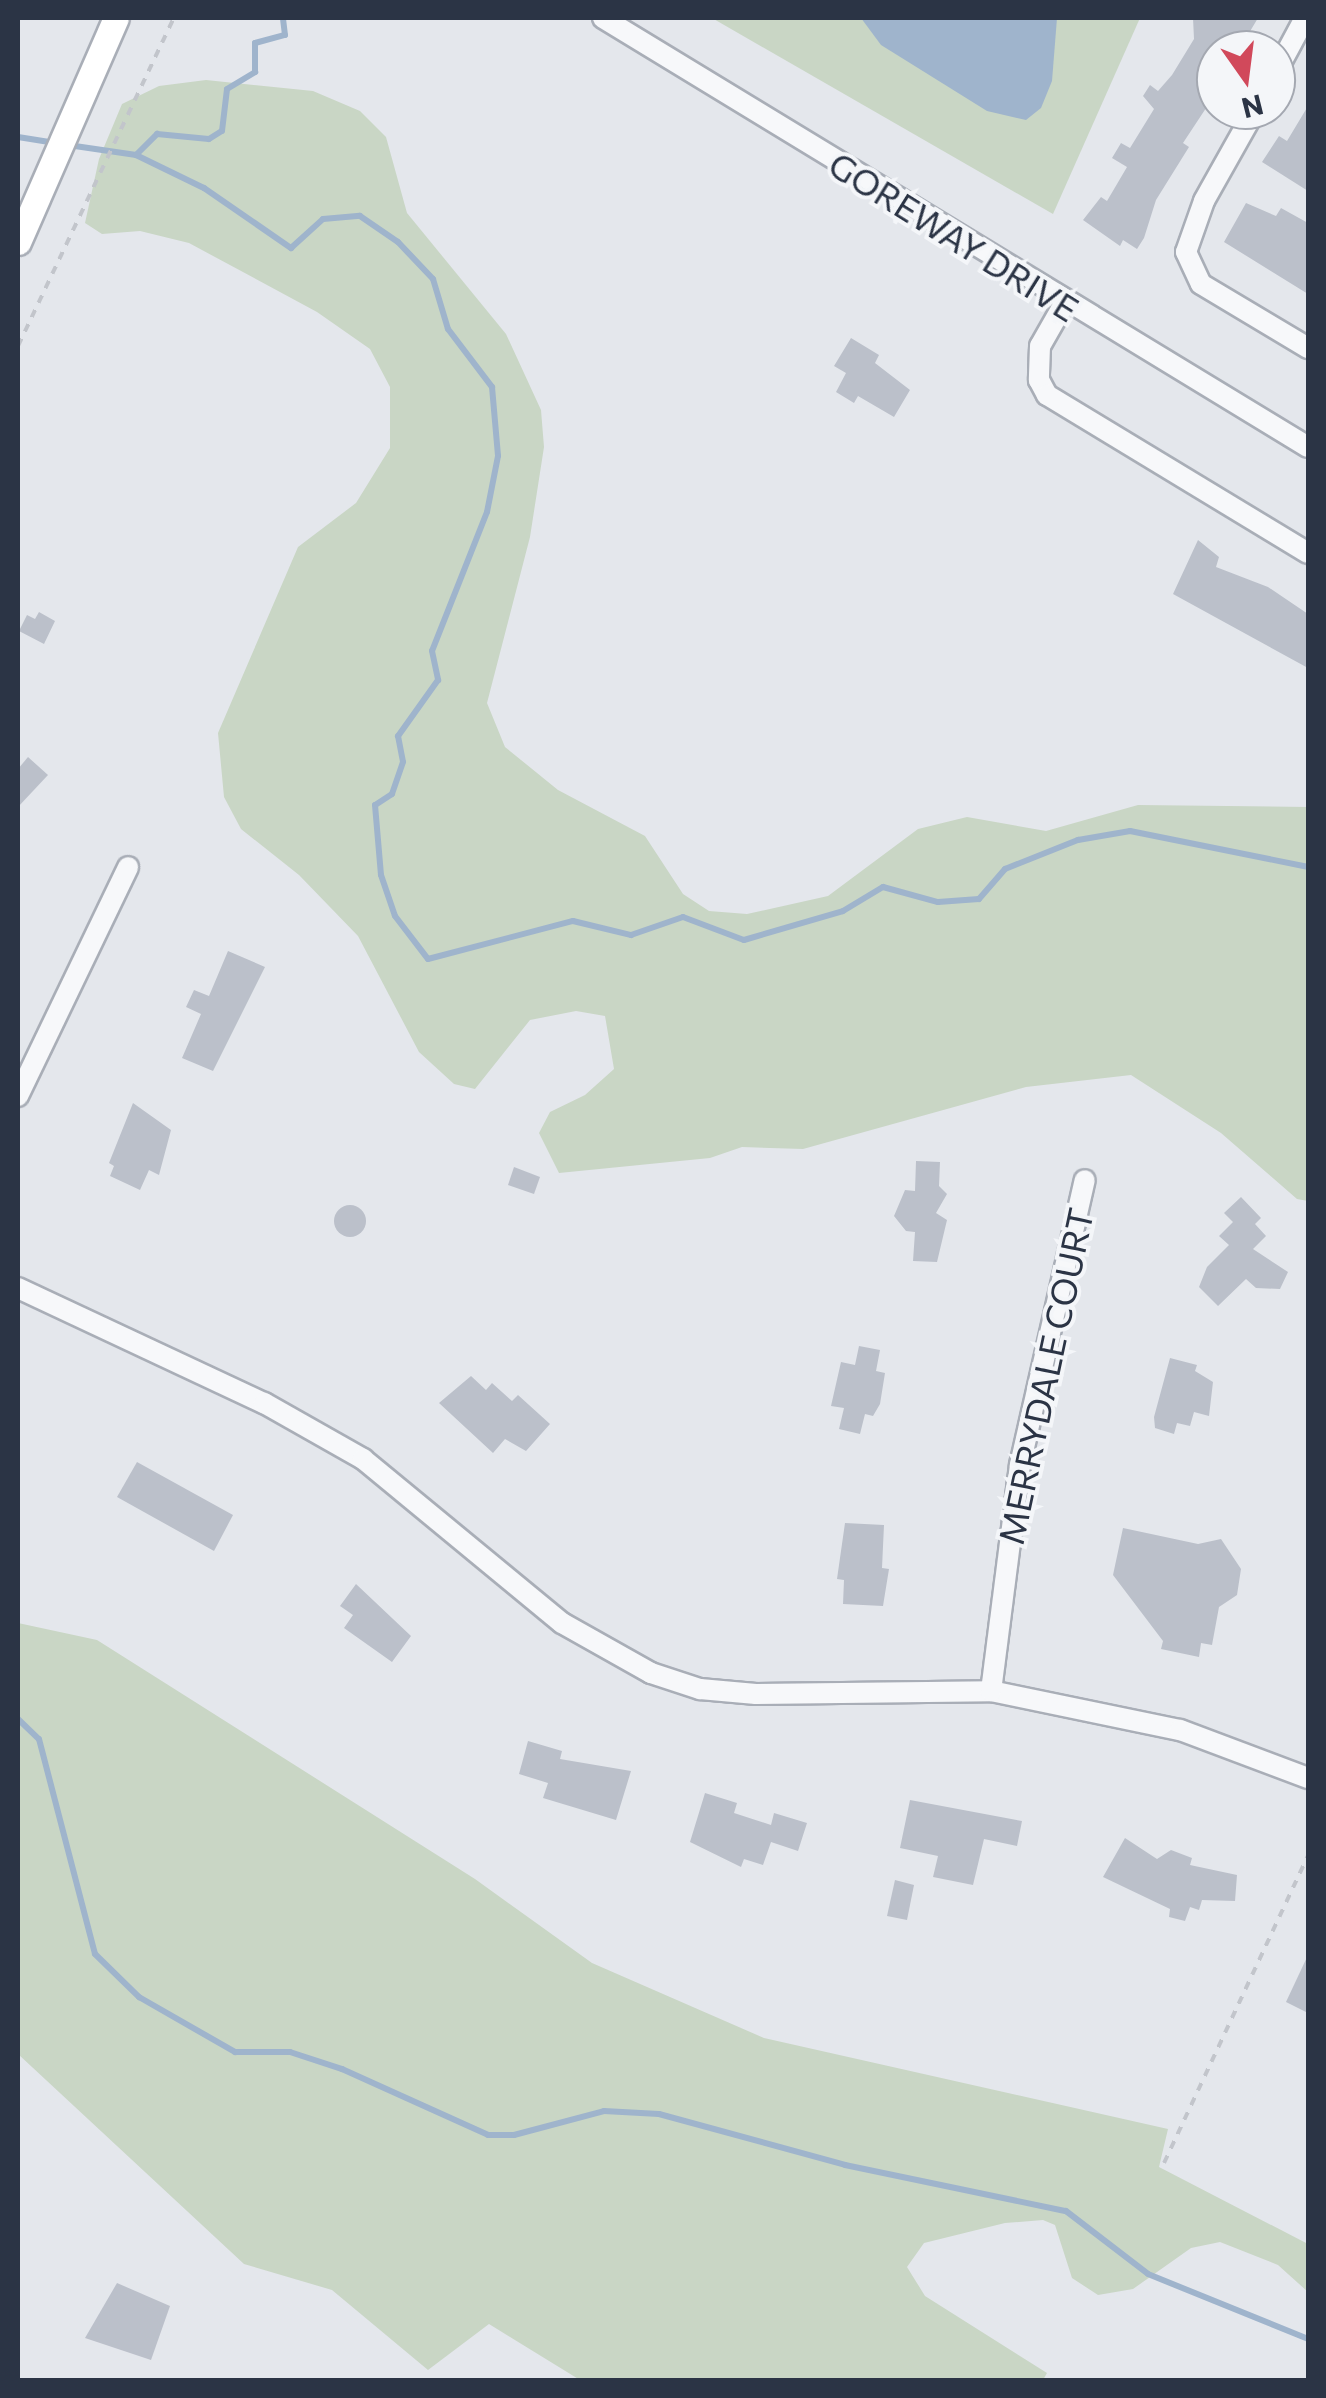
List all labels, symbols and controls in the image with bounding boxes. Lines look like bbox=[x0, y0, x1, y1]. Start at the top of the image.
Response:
north arrow bbox=[1196, 30, 1296, 130]
text: N bbox=[1238, 88, 1267, 126]
street label: GOREWAY DRIVE bbox=[822, 142, 1086, 330]
street label: MERRYDALE COURT bbox=[989, 1204, 1101, 1548]

